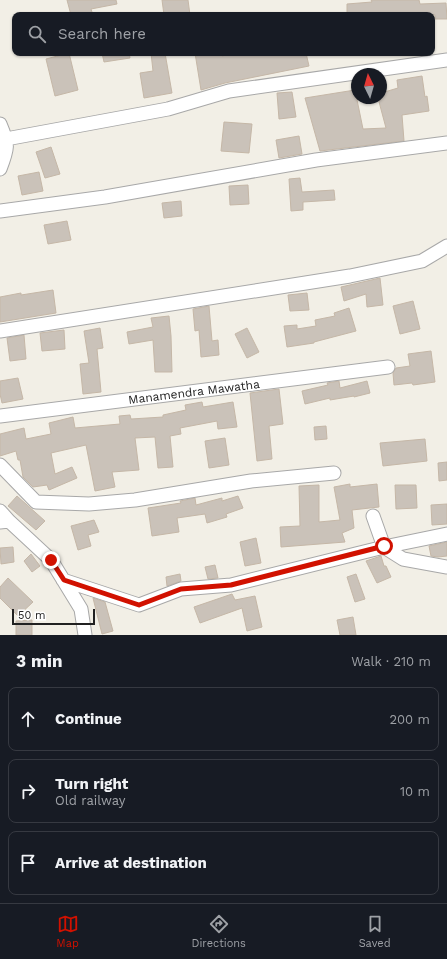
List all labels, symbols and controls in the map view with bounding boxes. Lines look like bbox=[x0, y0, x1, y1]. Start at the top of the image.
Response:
search box bbox=[12, 12, 435, 56]
icon: search bbox=[26, 23, 48, 45]
text: Search here bbox=[58, 25, 146, 43]
north arrow bbox=[351, 68, 387, 104]
street label: Manamendra Mawatha bbox=[127, 377, 261, 407]
route start bbox=[375, 537, 393, 555]
route end bbox=[42, 551, 60, 569]
scale bar bbox=[12, 607, 95, 626]
text: 50 m bbox=[18, 609, 45, 622]
text: 3 min bbox=[16, 651, 62, 671]
text: Walk · 210 m bbox=[351, 654, 431, 669]
icon: ahead bbox=[17, 708, 39, 730]
text: Continue bbox=[55, 710, 122, 728]
text: 200 m bbox=[389, 712, 430, 727]
text: Turn right bbox=[55, 775, 128, 793]
icon: right bbox=[17, 780, 39, 802]
text: 10 m bbox=[400, 784, 430, 799]
text: Old railway bbox=[55, 793, 125, 808]
icon: arrive bbox=[17, 852, 39, 874]
text: Arrive at destination bbox=[55, 854, 207, 872]
tab: Map bbox=[56, 913, 79, 950]
tab: Directions bbox=[192, 913, 246, 950]
tab: Saved bbox=[359, 913, 391, 950]

